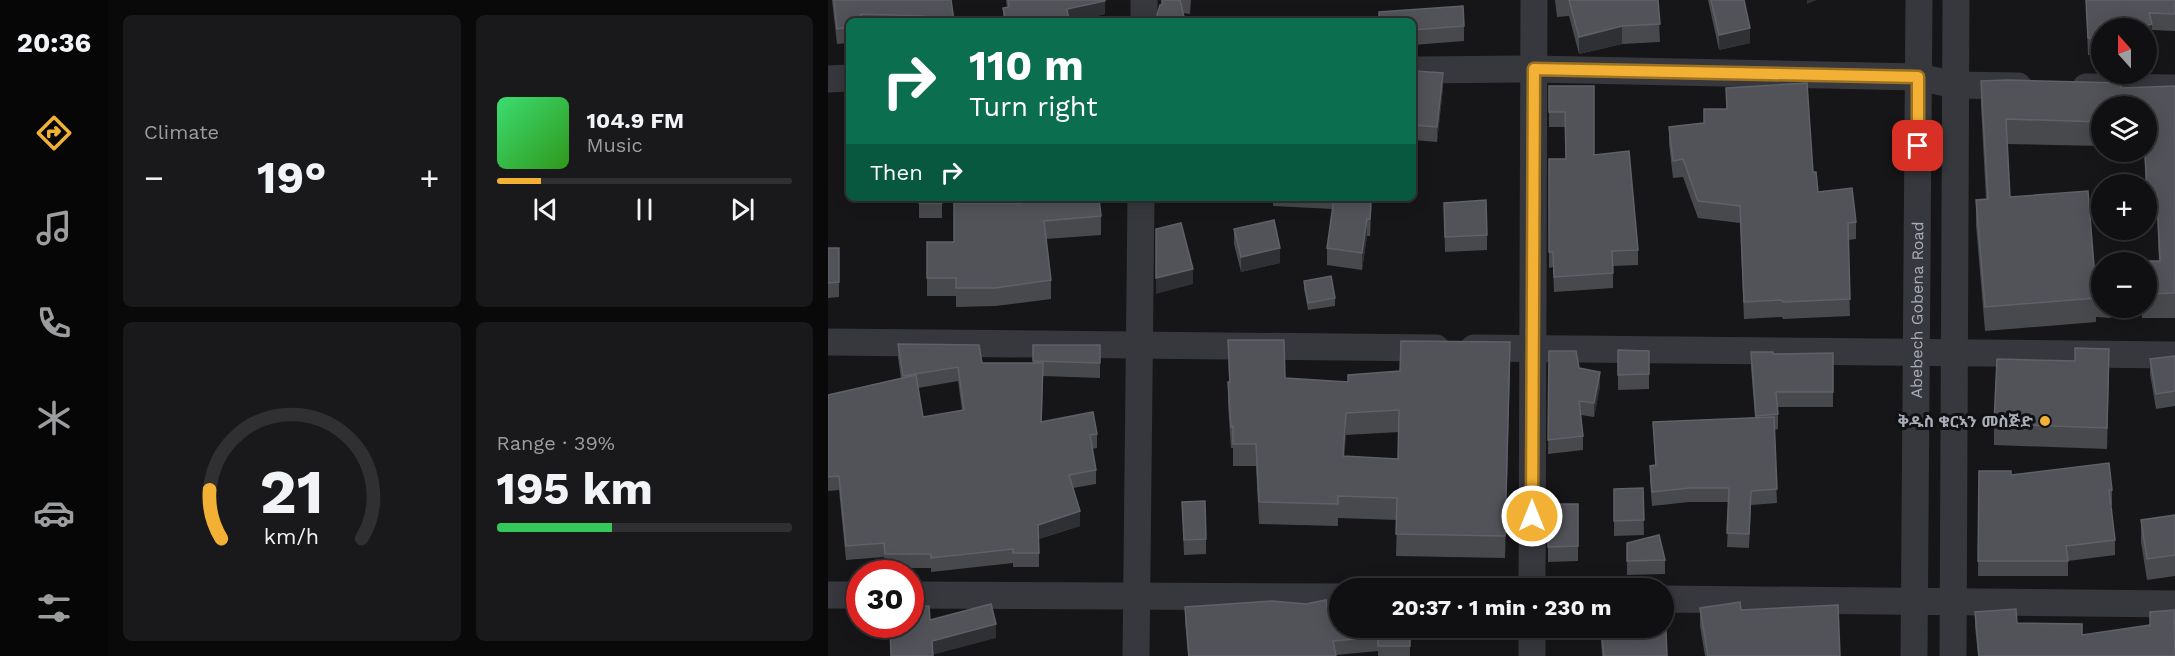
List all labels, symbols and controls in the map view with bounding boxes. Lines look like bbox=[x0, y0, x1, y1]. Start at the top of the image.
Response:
north arrow bbox=[2091, 18, 2157, 84]
map controls bbox=[2091, 18, 2157, 318]
text: 20:36 bbox=[17, 27, 91, 59]
text: 110 m bbox=[969, 41, 1084, 90]
icon: right bbox=[870, 42, 948, 120]
text: Turn right bbox=[969, 91, 1098, 123]
button: layers bbox=[2091, 96, 2157, 162]
text: 104.9 FM bbox=[587, 108, 684, 133]
icon: directions bbox=[33, 112, 75, 154]
text: Climate bbox=[144, 120, 219, 144]
pin bbox=[1892, 120, 1943, 171]
icon: arrive bbox=[1901, 129, 1934, 162]
text: Music bbox=[587, 133, 643, 157]
text: 19° bbox=[257, 151, 326, 204]
icon: right bbox=[935, 156, 968, 189]
text: − bbox=[144, 158, 164, 197]
text: + bbox=[420, 158, 439, 197]
text: Then bbox=[870, 160, 923, 185]
button: + bbox=[2091, 174, 2157, 240]
icon: previous bbox=[529, 193, 562, 226]
icon: pause bbox=[628, 193, 661, 226]
icon: next bbox=[726, 193, 759, 226]
icon: music bbox=[33, 207, 75, 249]
street label: Abebech Gobena Road bbox=[1907, 221, 1927, 399]
button: − bbox=[2091, 252, 2157, 318]
icon: phone bbox=[33, 302, 75, 344]
icon: climate bbox=[33, 397, 75, 439]
place label: ቅዱስ ቁርኣን መስጅድ bbox=[1898, 412, 2034, 431]
marker: ቅዱስ ቁርኣን መስጅድ bbox=[2038, 414, 2052, 428]
text: Range · 39% bbox=[497, 431, 615, 455]
text: 21 bbox=[260, 455, 324, 528]
text: 195 km bbox=[497, 462, 653, 515]
position arrow bbox=[1500, 484, 1564, 548]
icon: car bbox=[33, 492, 75, 534]
text: km/h bbox=[264, 524, 319, 549]
speed limit sign: 30 bbox=[846, 560, 924, 638]
icon: filters bbox=[33, 587, 75, 629]
text: 20:37 · 1 min · 230 m bbox=[1391, 595, 1612, 620]

